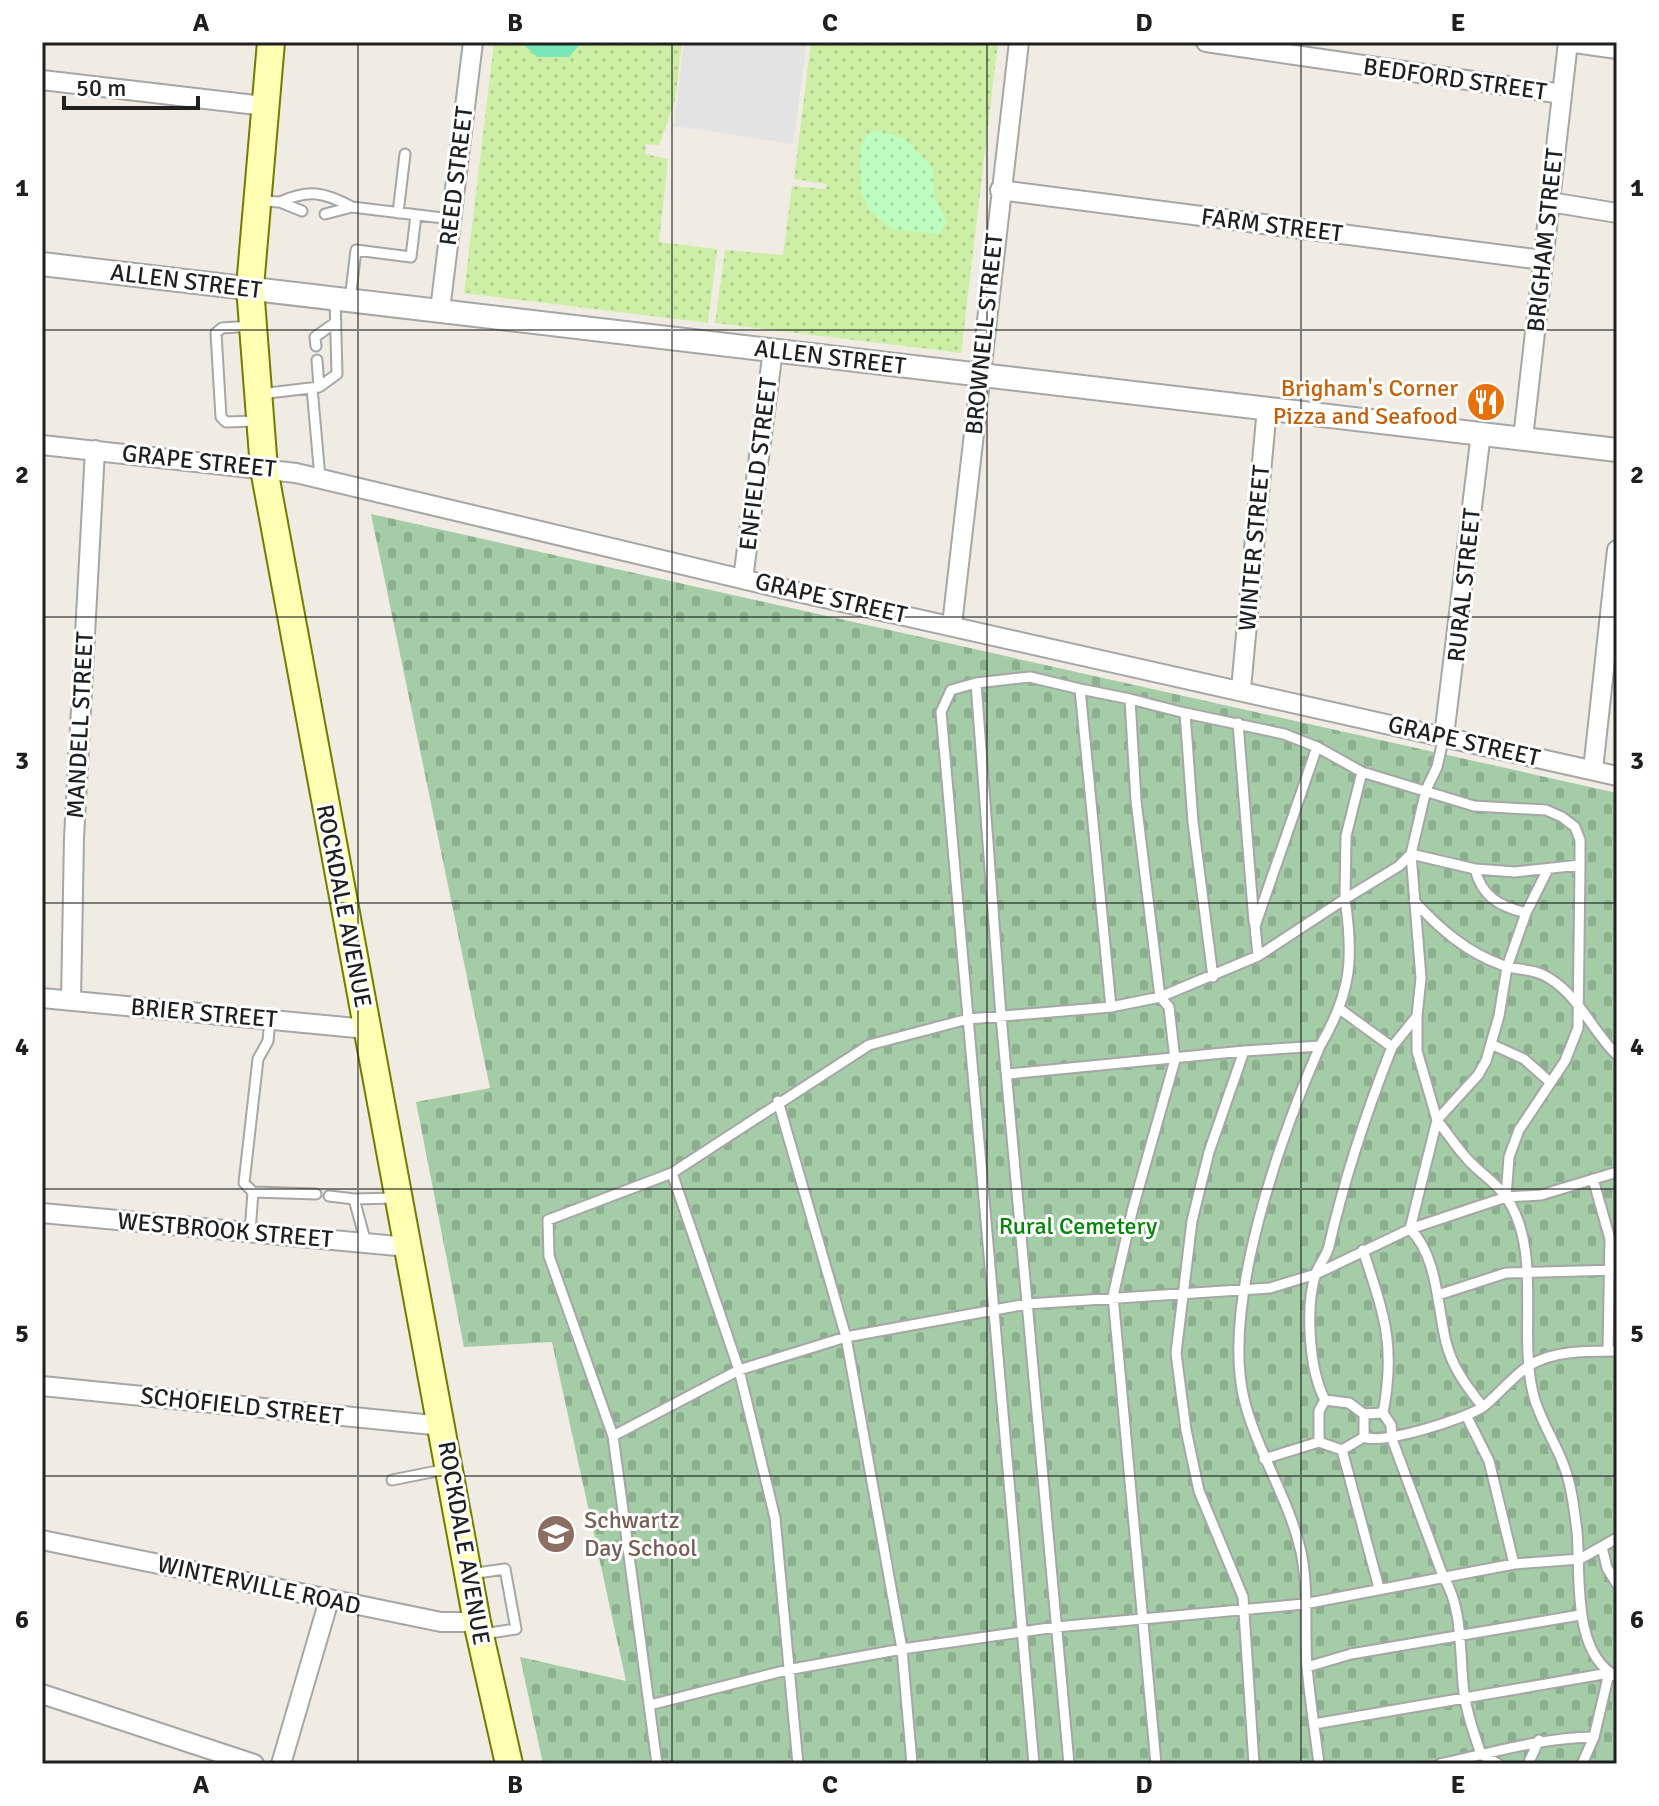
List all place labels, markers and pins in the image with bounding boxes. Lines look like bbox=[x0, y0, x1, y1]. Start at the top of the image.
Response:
place label: Brigham's Corner Pizza and Seafood bbox=[1273, 373, 1458, 431]
restaurant icon: Brigham's Corner Pizza and Seafood bbox=[1465, 381, 1507, 423]
place label: Schwartz Day School bbox=[584, 1505, 697, 1563]
school or university icon: Schwartz Day School bbox=[535, 1513, 577, 1555]

